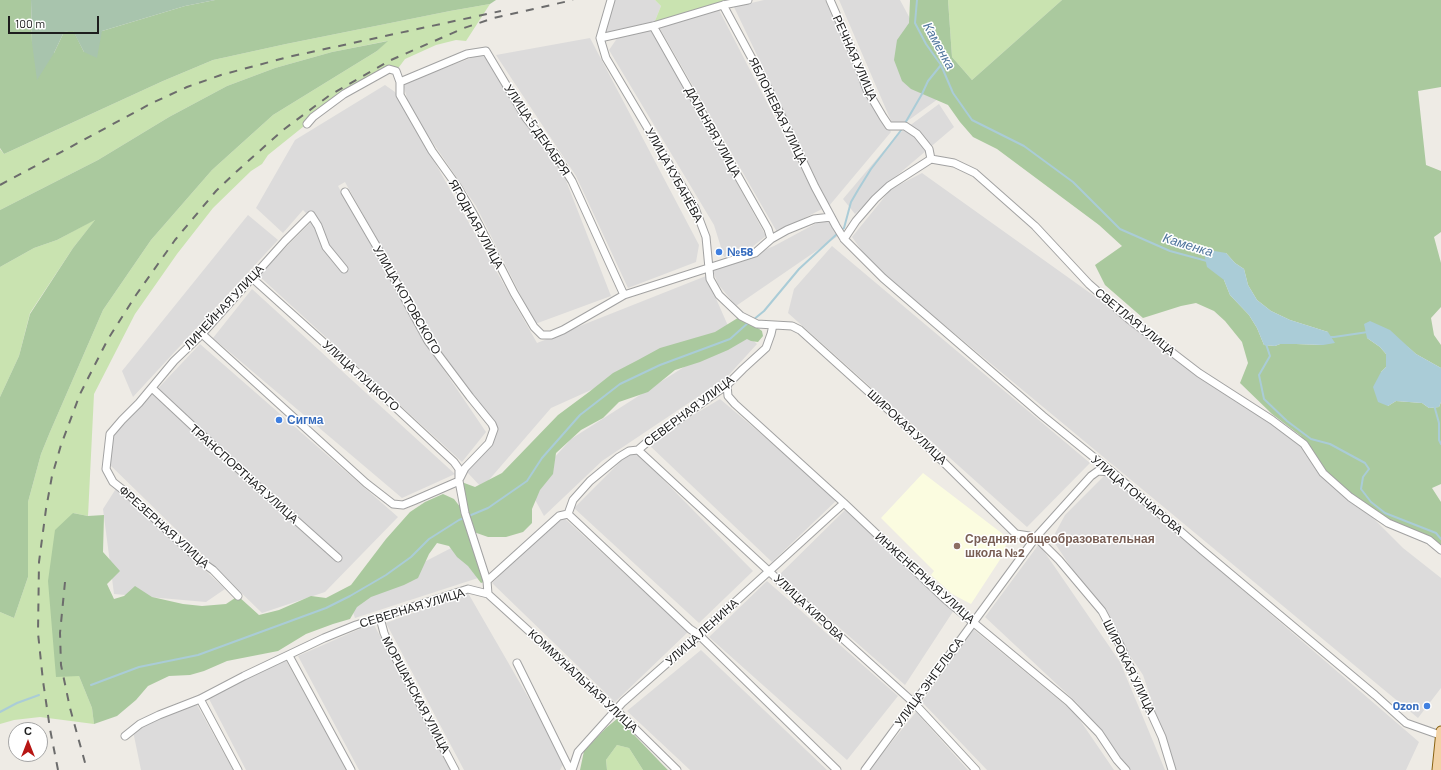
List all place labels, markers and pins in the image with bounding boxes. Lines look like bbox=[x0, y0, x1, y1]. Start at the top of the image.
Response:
place label: №58 bbox=[727, 245, 753, 259]
marker: №58 bbox=[714, 247, 724, 257]
place label: Сигма bbox=[287, 413, 323, 427]
marker: Сигма bbox=[274, 415, 284, 425]
place label: Средняя общеобразовательная школа №2 bbox=[965, 532, 1155, 560]
marker: Средняя общеобразовательная школа №2 bbox=[952, 541, 962, 551]
place label: Ozon bbox=[1393, 699, 1419, 713]
marker: Ozon bbox=[1422, 701, 1432, 711]

